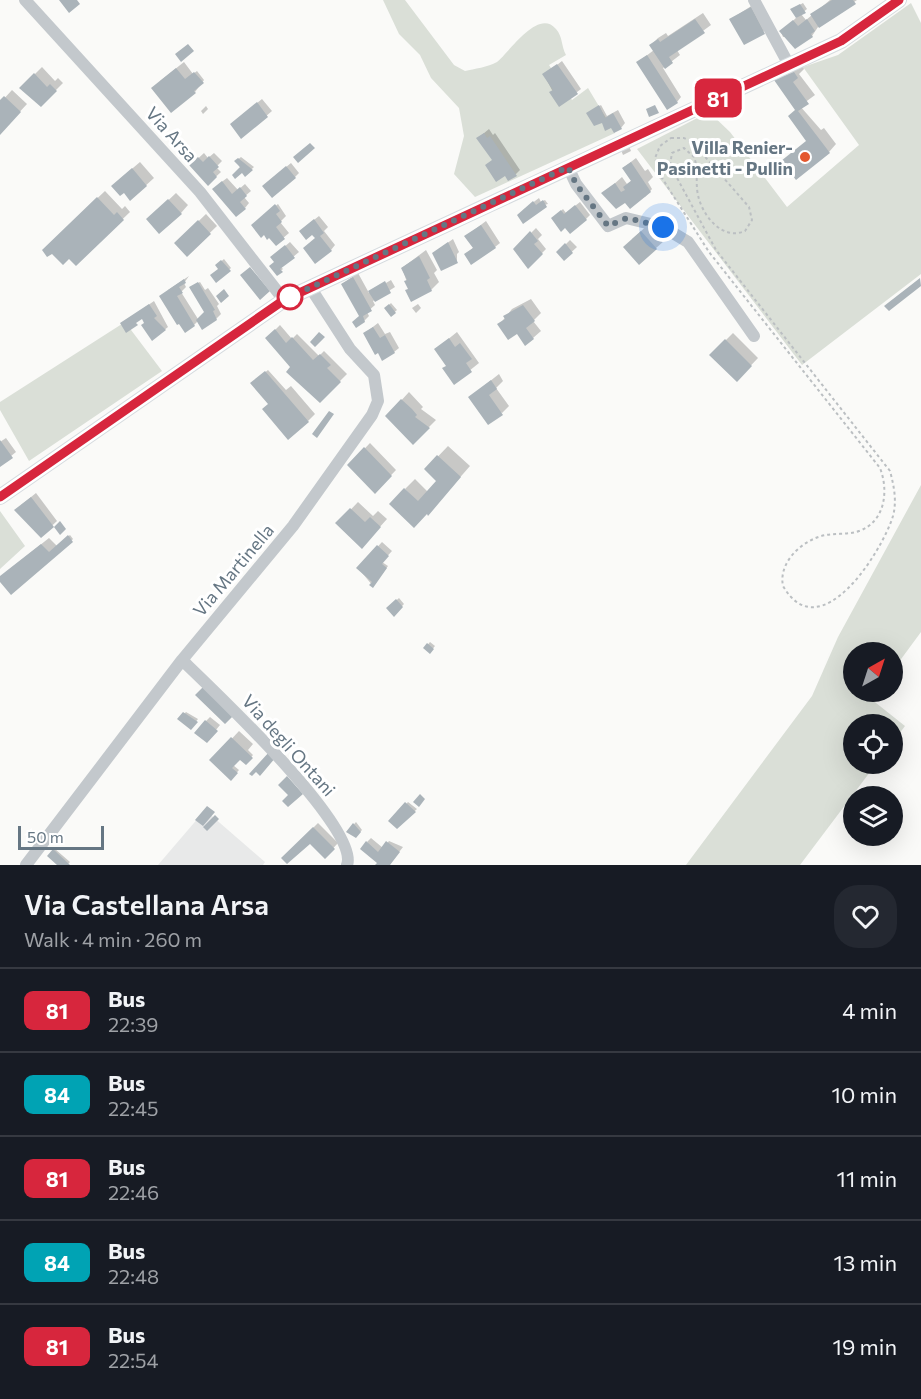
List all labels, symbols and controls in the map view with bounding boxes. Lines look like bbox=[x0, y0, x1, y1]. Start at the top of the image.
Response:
line badge: 81 bbox=[691, 78, 745, 118]
text: 81 bbox=[707, 86, 729, 111]
street label: Via Arsa bbox=[141, 102, 203, 166]
place label: Villa Renier- Pasinetti - Pullin bbox=[657, 136, 793, 179]
marker: Villa Renier- Pasinetti - Pullin bbox=[798, 150, 812, 164]
your location bbox=[648, 212, 678, 242]
unlabelled marker bbox=[277, 284, 303, 310]
street label: Via Martinella bbox=[188, 519, 278, 621]
north arrow bbox=[843, 642, 903, 702]
map controls bbox=[843, 642, 903, 846]
street label: Via degli Ontani bbox=[238, 690, 340, 800]
button: locate bbox=[843, 714, 903, 774]
button: layers bbox=[843, 786, 903, 846]
scale bar bbox=[18, 823, 104, 850]
text: 50 m bbox=[27, 827, 64, 846]
button: heart bbox=[834, 885, 897, 948]
text: Via Castellana Arsa bbox=[24, 887, 269, 921]
text: Walk · 4 min · 260 m bbox=[24, 927, 202, 951]
text: Bus bbox=[108, 985, 145, 1012]
text: 4 min bbox=[842, 997, 897, 1024]
text: 81 bbox=[46, 998, 68, 1023]
text: 22:39 bbox=[108, 1012, 158, 1036]
text: Bus bbox=[108, 1069, 145, 1096]
text: 10 min bbox=[832, 1081, 897, 1108]
text: 84 bbox=[44, 1082, 70, 1107]
text: 22:45 bbox=[108, 1096, 158, 1120]
text: Bus bbox=[108, 1153, 145, 1180]
text: 11 min bbox=[837, 1165, 897, 1192]
text: 81 bbox=[46, 1166, 68, 1191]
text: 22:46 bbox=[108, 1180, 159, 1204]
text: Bus bbox=[108, 1237, 145, 1264]
text: 13 min bbox=[833, 1249, 897, 1276]
text: 84 bbox=[44, 1250, 70, 1275]
text: 22:48 bbox=[108, 1264, 159, 1288]
text: Bus bbox=[108, 1321, 145, 1348]
text: 19 min bbox=[833, 1333, 897, 1360]
text: 81 bbox=[46, 1334, 68, 1359]
text: 22:54 bbox=[108, 1348, 158, 1372]

